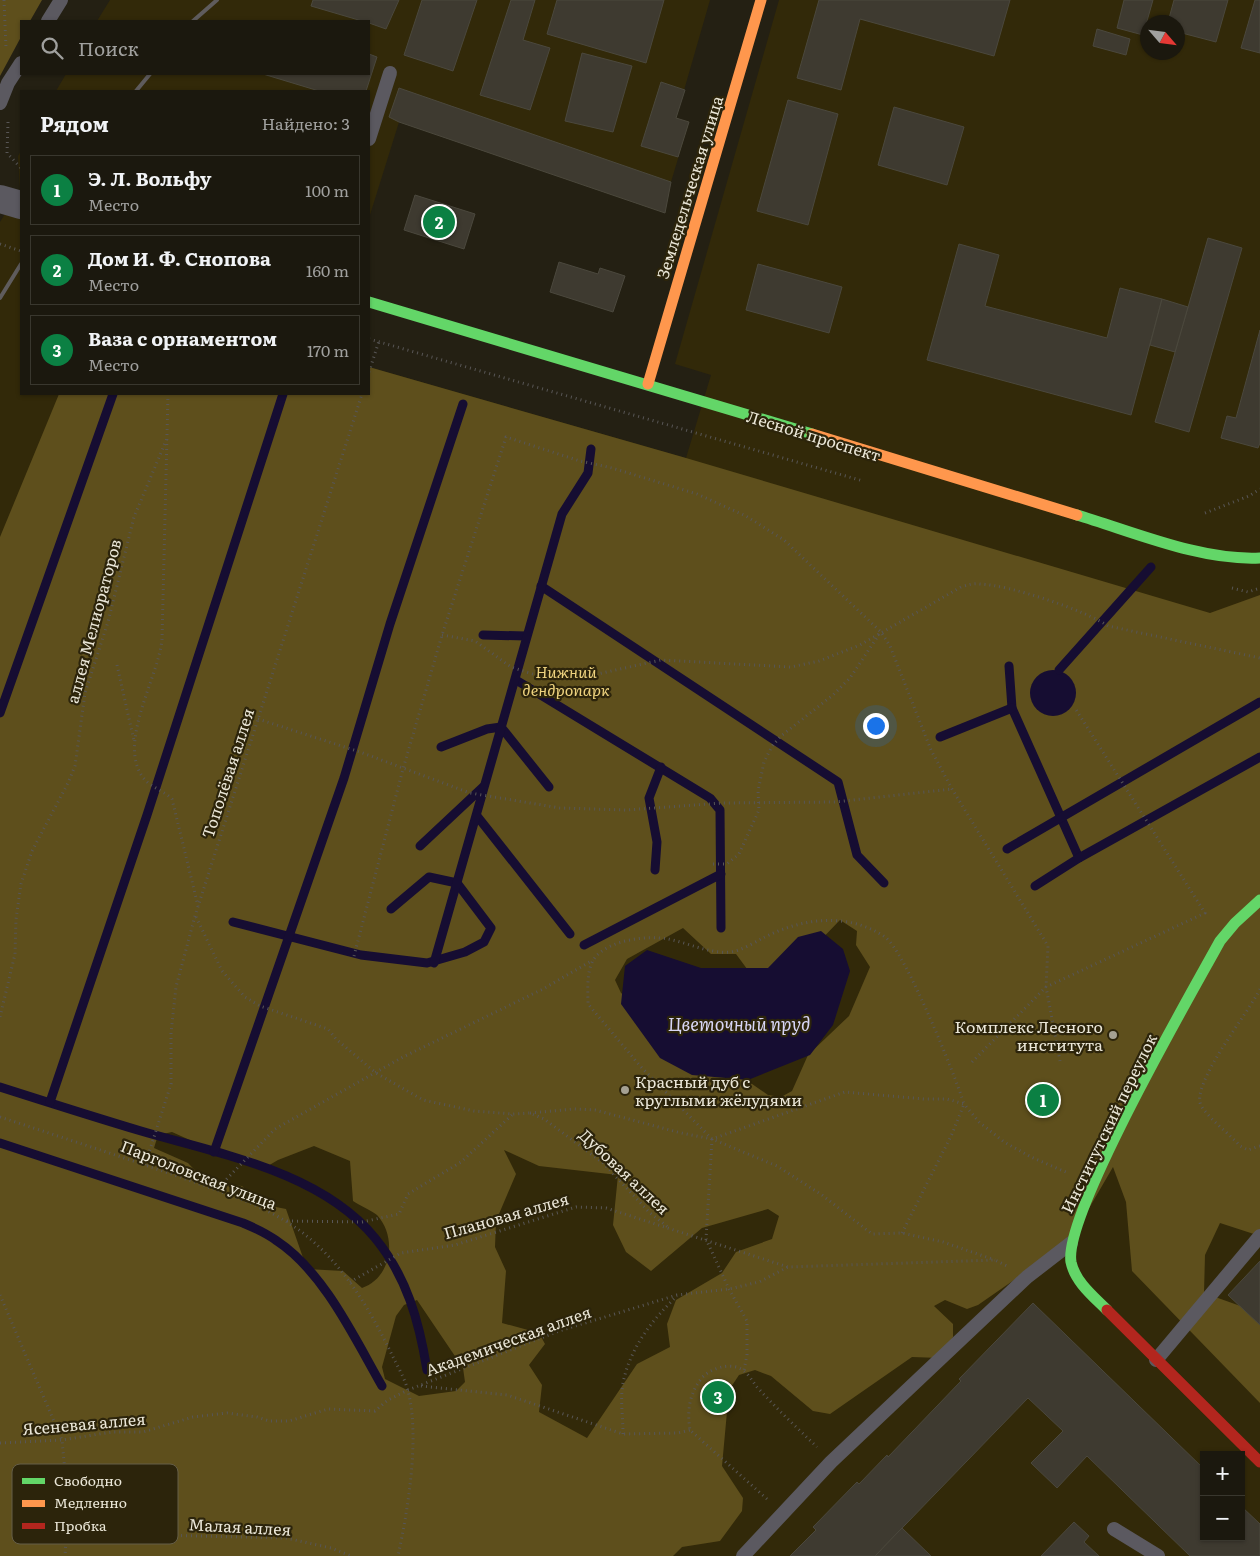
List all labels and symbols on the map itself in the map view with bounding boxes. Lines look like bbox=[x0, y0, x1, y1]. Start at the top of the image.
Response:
north arrow bbox=[1140, 15, 1185, 60]
street label: Земледельческая улица bbox=[650, 92, 728, 282]
pin: 2 bbox=[423, 203, 455, 241]
street label: Лесной проспект bbox=[744, 403, 884, 467]
street label: аллея Мелиораторов bbox=[60, 536, 126, 706]
park label: Нижний дендропарк bbox=[522, 659, 610, 701]
street label: Тополёвая аллея bbox=[195, 705, 259, 841]
your location bbox=[863, 713, 889, 739]
water label: Цветочный пруд bbox=[668, 1010, 810, 1037]
place label: Комплекс Лесного института bbox=[954, 1014, 1103, 1056]
street label: Институтский переулок bbox=[1054, 1029, 1162, 1217]
marker: Комплекс Лесного института bbox=[1107, 1029, 1119, 1041]
place label: Красный дуб с круглыми жёлудями bbox=[635, 1069, 802, 1111]
pin: 1 bbox=[1027, 1081, 1059, 1119]
marker: Красный дуб с круглыми жёлудями bbox=[619, 1084, 631, 1096]
street label: Дубовая аллея bbox=[574, 1123, 676, 1219]
street label: Парголовская улица bbox=[117, 1133, 281, 1215]
street label: Плановая аллея bbox=[441, 1186, 571, 1244]
street label: Академическая аллея bbox=[422, 1299, 594, 1381]
pin: 3 bbox=[702, 1378, 734, 1416]
street label: Ясеневая аллея bbox=[21, 1406, 147, 1440]
legend bbox=[12, 1464, 178, 1544]
text: Свободно bbox=[54, 1470, 122, 1490]
text: Медленно bbox=[54, 1492, 127, 1512]
street label: Малая аллея bbox=[188, 1511, 292, 1541]
text: Пробка bbox=[54, 1515, 107, 1535]

